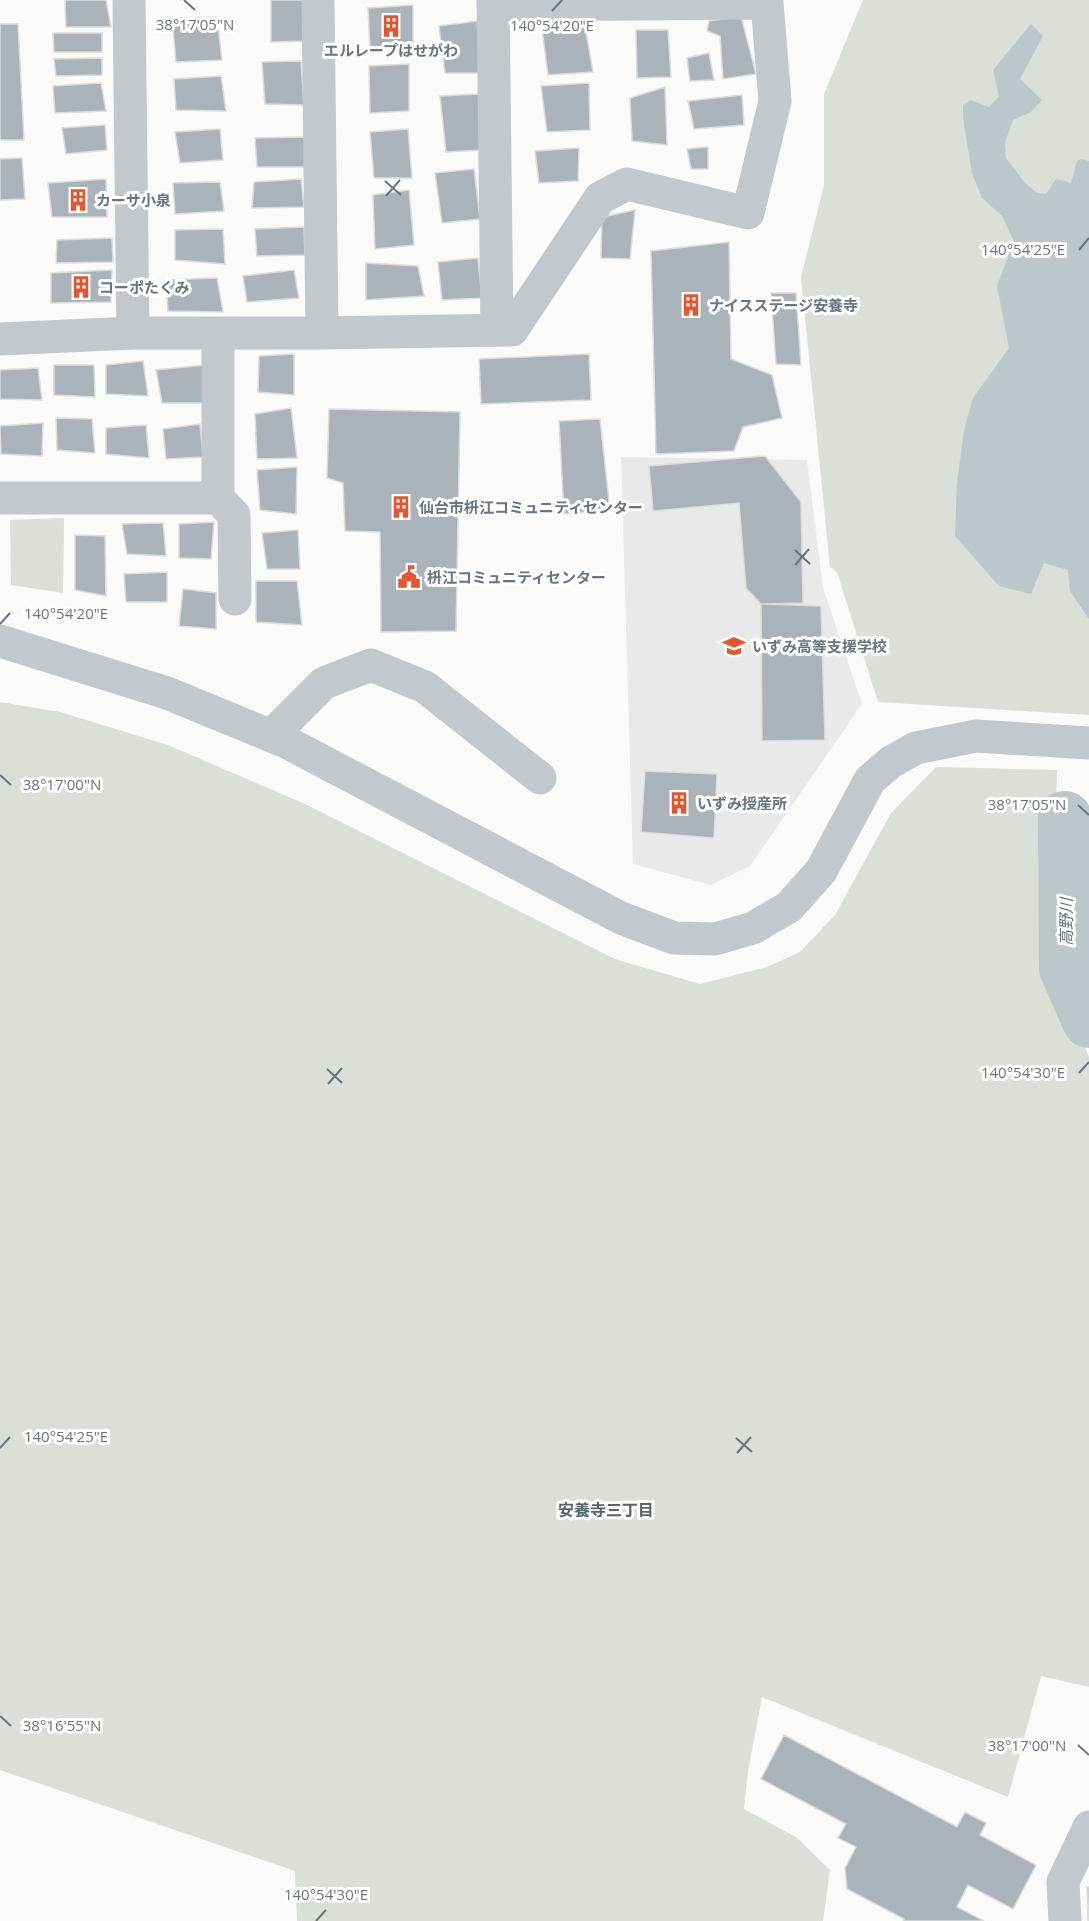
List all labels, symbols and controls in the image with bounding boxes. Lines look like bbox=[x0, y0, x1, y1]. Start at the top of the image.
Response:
building icon: エルレープはせがわ bbox=[378, 13, 404, 39]
text: 38°17'05"N bbox=[156, 14, 234, 34]
text: 140°54'20"E bbox=[510, 15, 594, 35]
place label: エルレープはせがわ bbox=[324, 40, 458, 60]
building icon: カーサ小泉 bbox=[65, 187, 91, 213]
place label: カーサ小泉 bbox=[96, 190, 171, 210]
text: 140°54'25"E bbox=[981, 239, 1065, 259]
building icon: コーポたくみ bbox=[68, 274, 94, 300]
place label: コーポたくみ bbox=[99, 277, 190, 297]
building icon: ナイスステージ安養寺 bbox=[678, 292, 704, 318]
place label: ナイスステージ安養寺 bbox=[709, 295, 858, 315]
building icon: 仙台市枡江コミュニティセンター bbox=[388, 494, 414, 520]
place label: 仙台市枡江コミュニティセンター bbox=[419, 497, 643, 517]
public building icon: 枡江コミュニティセンター bbox=[396, 564, 422, 590]
place label: 枡江コミュニティセンター bbox=[427, 567, 606, 587]
text: 140°54'20"E bbox=[24, 603, 108, 623]
school or university icon: いずみ高等支援学校 bbox=[721, 633, 747, 659]
place label: いずみ高等支援学校 bbox=[752, 636, 887, 656]
text: 38°17'00"N bbox=[23, 774, 101, 794]
building icon: いずみ授産所 bbox=[666, 790, 692, 816]
place label: いずみ授産所 bbox=[697, 793, 787, 813]
text: 38°17'05"N bbox=[988, 794, 1066, 814]
water label: 高野川 bbox=[1055, 896, 1077, 946]
text: 140°54'30"E bbox=[981, 1062, 1065, 1082]
text: 140°54'25"E bbox=[24, 1426, 108, 1446]
district label: 安養寺三丁目 bbox=[558, 1499, 654, 1521]
text: 38°16'55"N bbox=[23, 1715, 101, 1735]
text: 38°17'00"N bbox=[988, 1735, 1066, 1755]
text: 140°54'30"E bbox=[284, 1884, 368, 1904]

